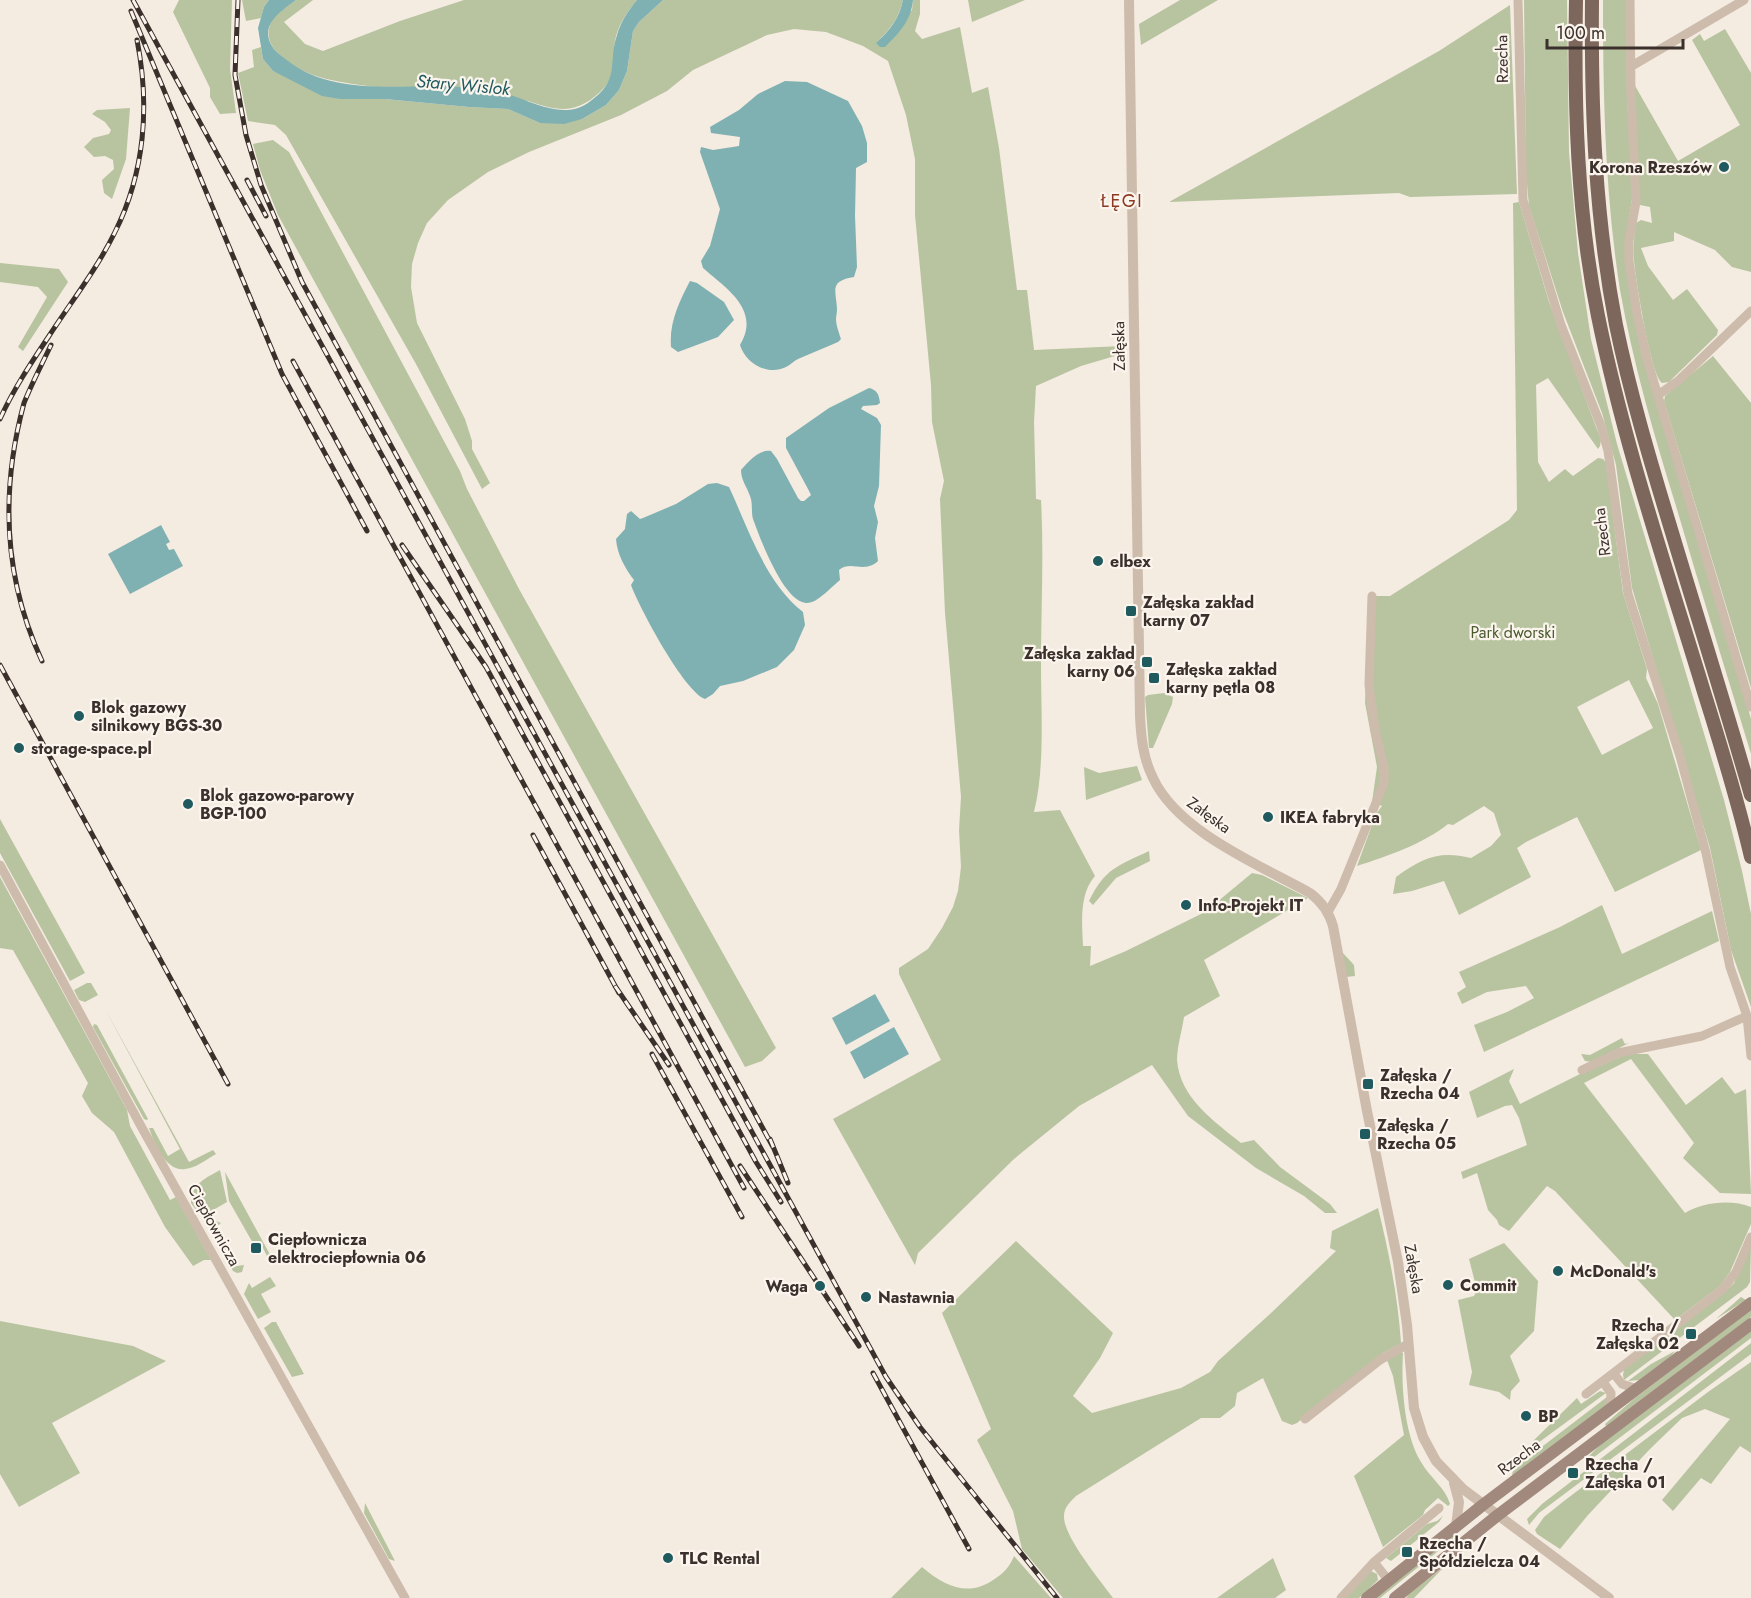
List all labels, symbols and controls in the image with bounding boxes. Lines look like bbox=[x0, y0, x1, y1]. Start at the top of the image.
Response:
scale bar bbox=[1547, 12, 1684, 50]
text: 100 m bbox=[1556, 20, 1605, 46]
street label: Rzecha bbox=[1490, 35, 1514, 83]
water label: Stary Wislok bbox=[415, 68, 512, 102]
place label: Korona Rzeszów bbox=[1589, 156, 1713, 179]
marker: Korona Rzeszów bbox=[1717, 160, 1731, 174]
district label: ŁĘGI bbox=[1100, 188, 1143, 214]
street label: Załęska bbox=[1107, 321, 1131, 371]
street label: Rzecha bbox=[1588, 507, 1616, 557]
place label: elbex bbox=[1110, 550, 1151, 573]
marker: elbex bbox=[1091, 554, 1105, 568]
place label: Załęska zakład karny 07 bbox=[1143, 591, 1254, 632]
marker: Załęska zakład karny 07 bbox=[1124, 604, 1138, 618]
park label: Park dworski bbox=[1471, 621, 1555, 644]
place label: Załęska zakład karny 06 bbox=[1024, 642, 1135, 683]
marker: Załęska zakład karny 06 bbox=[1140, 655, 1154, 669]
place label: Załęska zakład karny pętla 08 bbox=[1166, 658, 1277, 699]
marker: Załęska zakład karny pętla 08 bbox=[1147, 671, 1161, 685]
place label: Blok gazowy silnikowy BGS-30 bbox=[91, 696, 222, 737]
marker: Blok gazowy silnikowy BGS-30 bbox=[72, 709, 86, 723]
place label: storage-space.pl bbox=[31, 737, 152, 760]
marker: storage-space.pl bbox=[12, 741, 26, 755]
place label: Blok gazowo-parowy BGP-100 bbox=[200, 784, 355, 825]
street label: Załęska bbox=[1182, 791, 1236, 839]
marker: Blok gazowo-parowy BGP-100 bbox=[181, 797, 195, 811]
place label: IKEA fabryka bbox=[1280, 806, 1380, 829]
marker: IKEA fabryka bbox=[1261, 810, 1275, 824]
place label: Info-Projekt IT bbox=[1198, 894, 1303, 917]
marker: Info-Projekt IT bbox=[1179, 898, 1193, 912]
place label: Załęska / Rzecha 04 bbox=[1380, 1064, 1460, 1105]
marker: Załęska / Rzecha 04 bbox=[1361, 1077, 1375, 1091]
place label: Załęska / Rzecha 05 bbox=[1377, 1114, 1456, 1155]
marker: Załęska / Rzecha 05 bbox=[1358, 1127, 1372, 1141]
street label: Ciepłownicza bbox=[182, 1180, 246, 1270]
place label: Ciepłownicza elektrociepłownia 06 bbox=[268, 1228, 426, 1269]
marker: Ciepłownicza elektrociepłownia 06 bbox=[249, 1241, 263, 1255]
street label: Załęska bbox=[1398, 1243, 1430, 1295]
place label: McDonald's bbox=[1570, 1260, 1656, 1283]
marker: McDonald's bbox=[1551, 1264, 1565, 1278]
place label: Commit bbox=[1460, 1274, 1517, 1297]
place label: Waga bbox=[766, 1275, 808, 1298]
marker: Commit bbox=[1441, 1278, 1455, 1292]
marker: Waga bbox=[813, 1279, 827, 1293]
place label: Nastawnia bbox=[878, 1286, 955, 1309]
marker: Nastawnia bbox=[859, 1290, 873, 1304]
place label: Rzecha / Załęska 02 bbox=[1596, 1314, 1679, 1355]
marker: Rzecha / Załęska 02 bbox=[1684, 1327, 1698, 1341]
place label: BP bbox=[1538, 1405, 1559, 1428]
marker: BP bbox=[1519, 1409, 1533, 1423]
street label: Rzecha bbox=[1493, 1433, 1545, 1481]
place label: Rzecha / Załęska 01 bbox=[1585, 1453, 1666, 1494]
marker: Rzecha / Załęska 01 bbox=[1566, 1466, 1580, 1480]
place label: Rzecha / Spółdzielcza 04 bbox=[1419, 1532, 1540, 1573]
marker: Rzecha / Spółdzielcza 04 bbox=[1400, 1545, 1414, 1559]
place label: TLC Rental bbox=[680, 1547, 760, 1570]
marker: TLC Rental bbox=[661, 1551, 675, 1565]

